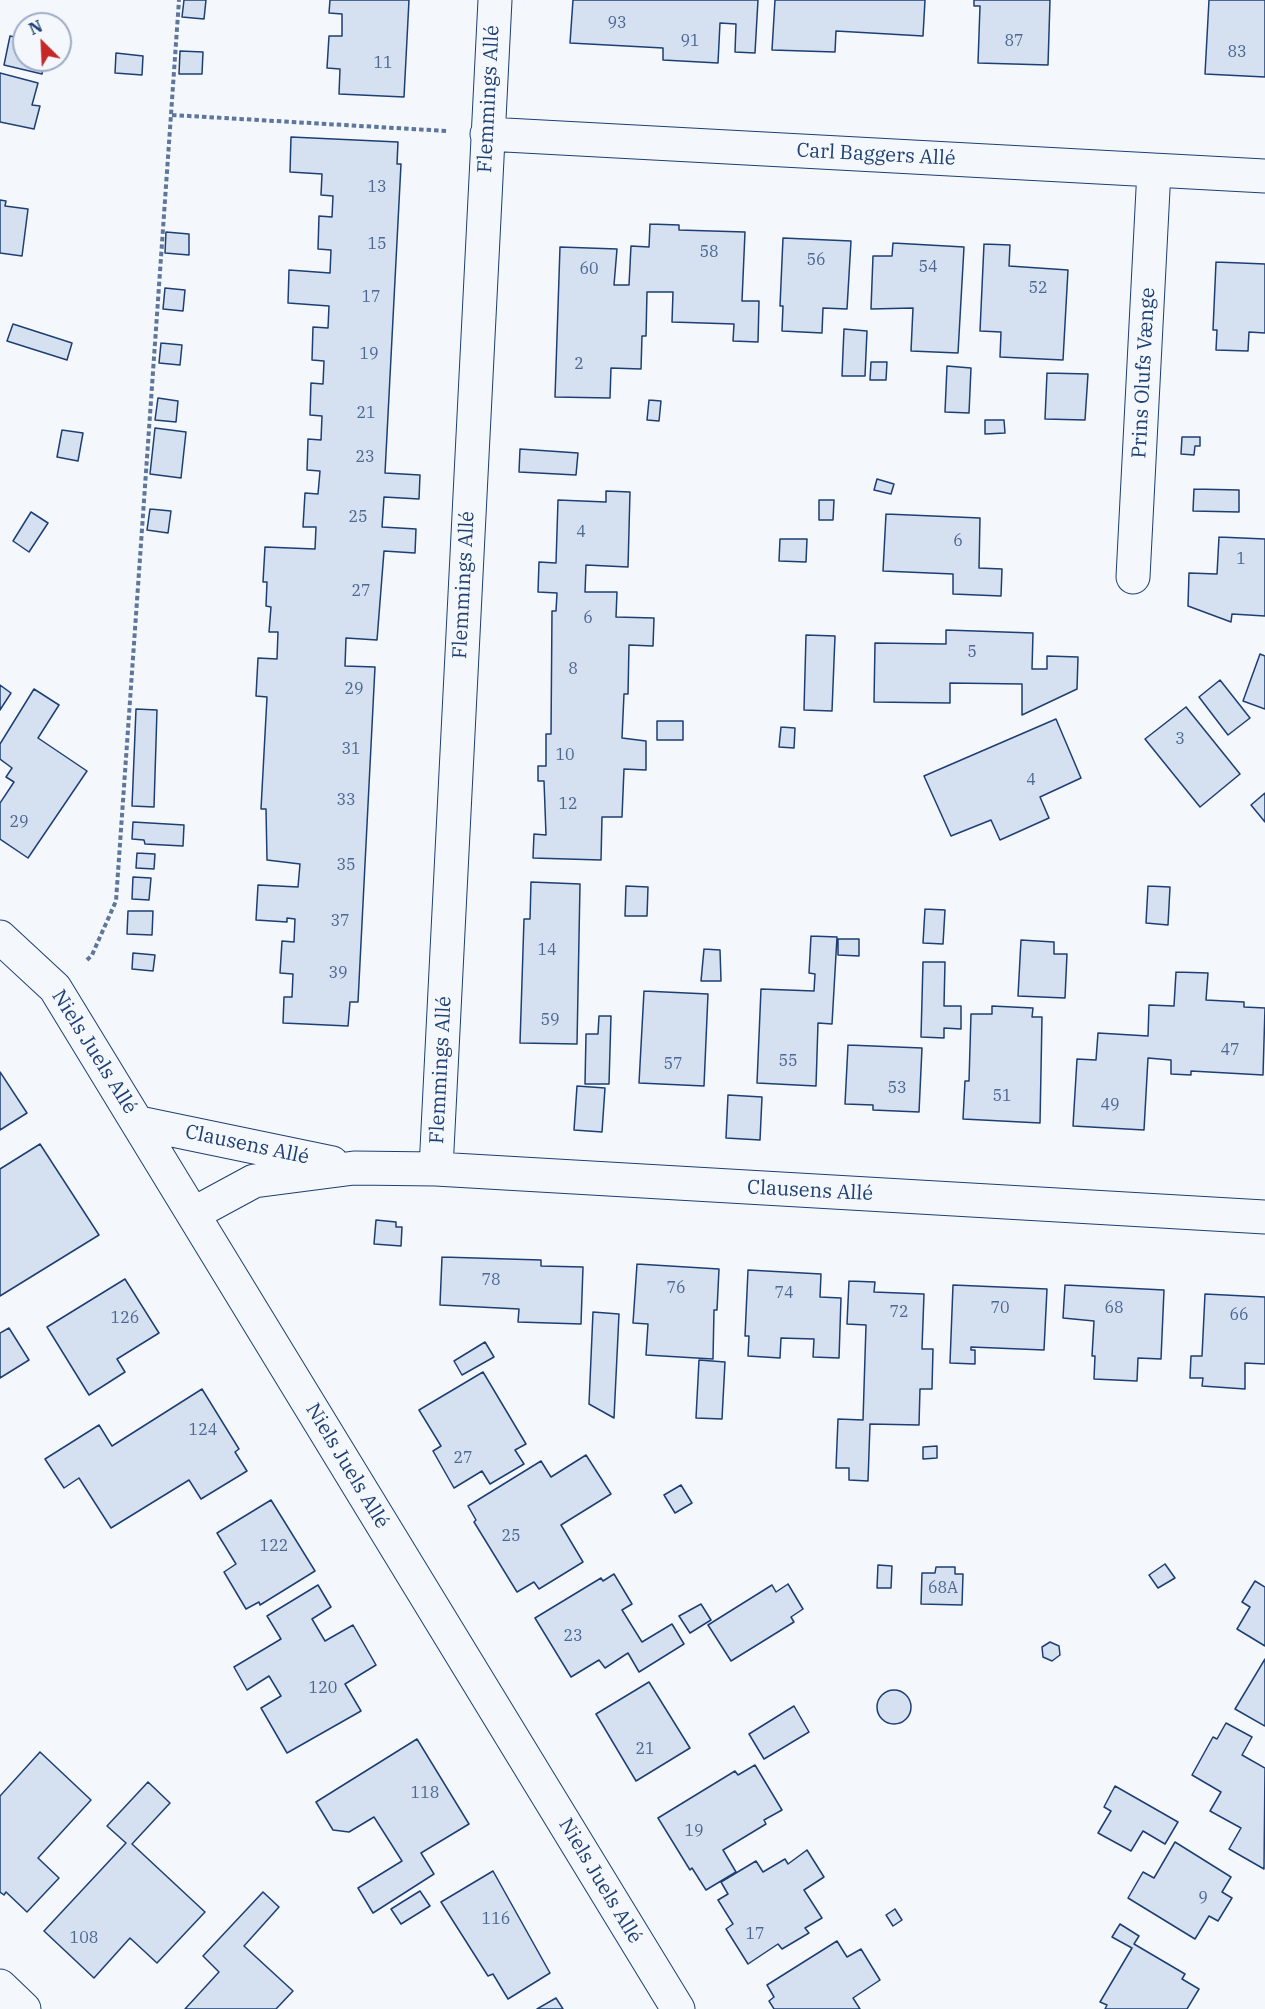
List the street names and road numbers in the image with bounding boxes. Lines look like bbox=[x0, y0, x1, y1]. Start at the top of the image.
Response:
street label: Flemmings Allé bbox=[473, 24, 505, 174]
street label: Carl Baggers Allé bbox=[796, 139, 956, 171]
street label: Prins Olufs Vænge bbox=[1128, 287, 1160, 459]
street label: Flemmings Allé bbox=[448, 510, 480, 660]
street label: Niels Juels Allé bbox=[46, 986, 142, 1118]
street label: Flemmings Allé bbox=[425, 995, 457, 1145]
street label: Clausens Allé bbox=[183, 1120, 311, 1170]
street label: Clausens Allé bbox=[746, 1176, 874, 1206]
street label: Niels Juels Allé bbox=[300, 1399, 394, 1533]
street label: Niels Juels Allé bbox=[553, 1814, 647, 1948]

